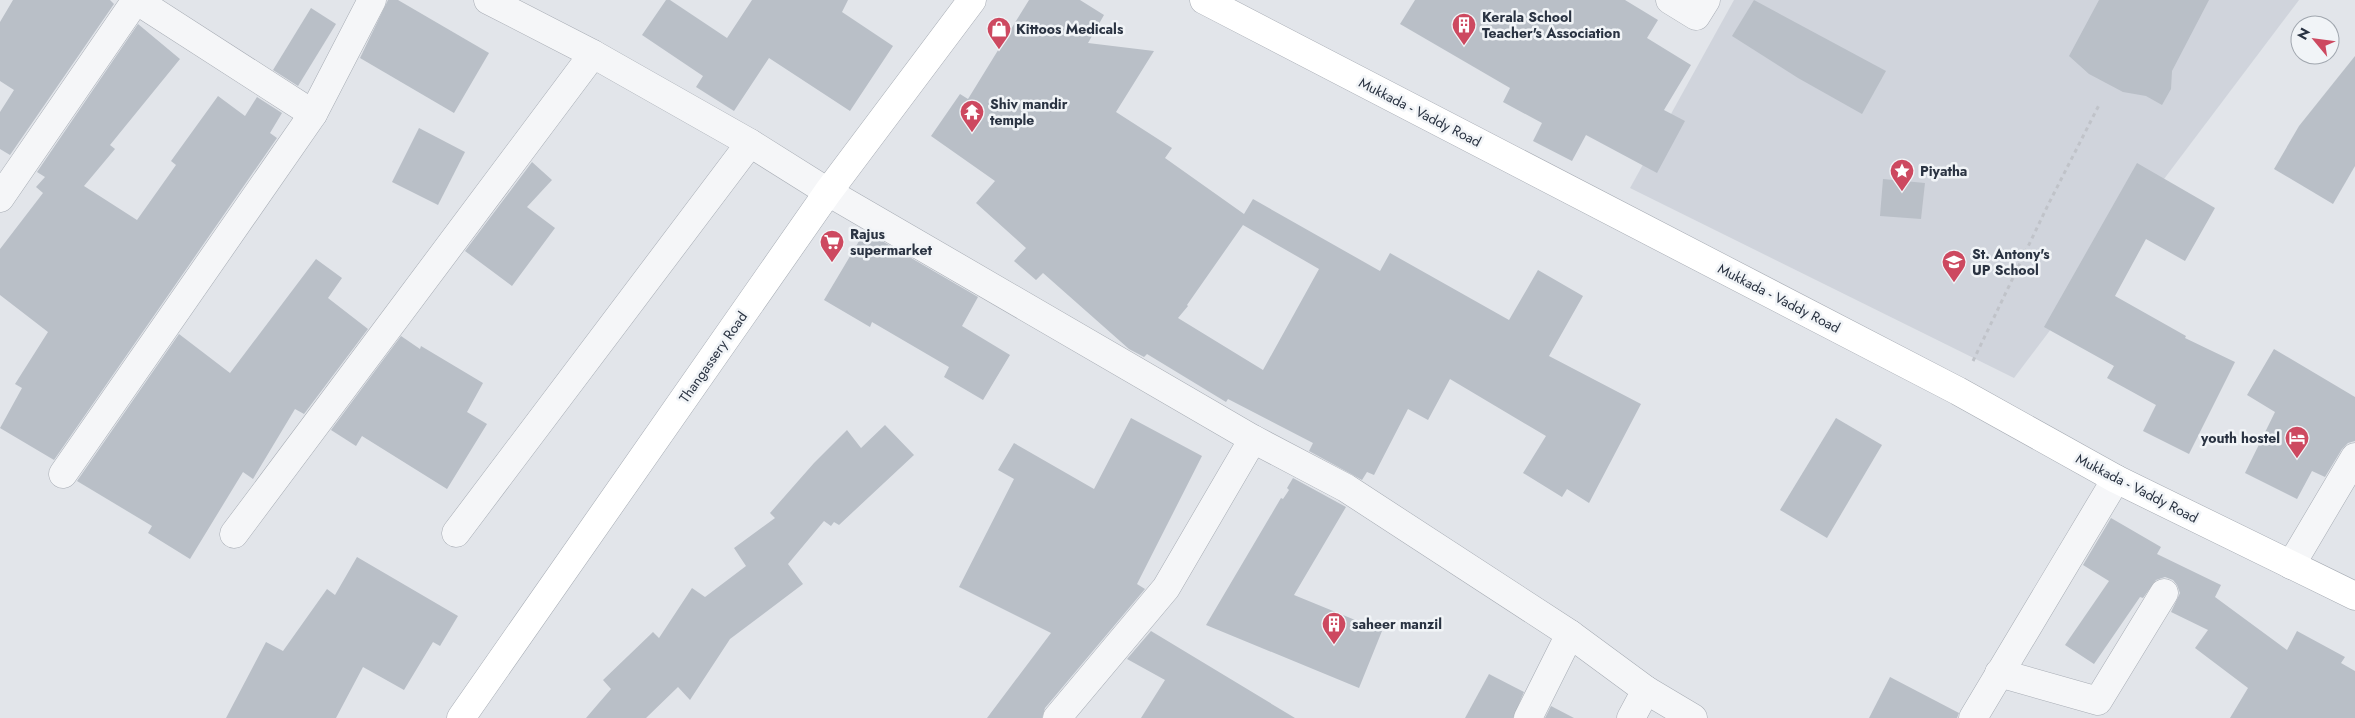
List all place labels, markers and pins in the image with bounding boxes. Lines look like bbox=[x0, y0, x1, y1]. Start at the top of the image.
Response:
place label: Kerala School Teacher's Association bbox=[1482, 7, 1620, 43]
building icon: Kerala School Teacher's Association bbox=[1451, 12, 1477, 46]
shop icon: Kittoos Medicals bbox=[986, 16, 1012, 50]
place label: Kittoos Medicals bbox=[1016, 19, 1124, 39]
place label: Shiv mandir temple bbox=[990, 94, 1068, 130]
temple icon: Shiv mandir temple bbox=[959, 99, 985, 133]
place icon: Piyatha bbox=[1889, 158, 1915, 192]
place label: Piyatha bbox=[1920, 161, 1967, 181]
place label: Rajus supermarket bbox=[850, 224, 933, 260]
supermarket icon: Rajus supermarket bbox=[819, 229, 845, 263]
place label: St. Antony's UP School bbox=[1972, 244, 2050, 280]
school or university icon: St. Antony's UP School bbox=[1941, 249, 1967, 283]
hotel icon: youth hostel bbox=[2284, 425, 2310, 459]
place label: youth hostel bbox=[2200, 428, 2280, 448]
building icon: saheer manzil bbox=[1321, 611, 1347, 645]
place label: saheer manzil bbox=[1352, 614, 1442, 634]

